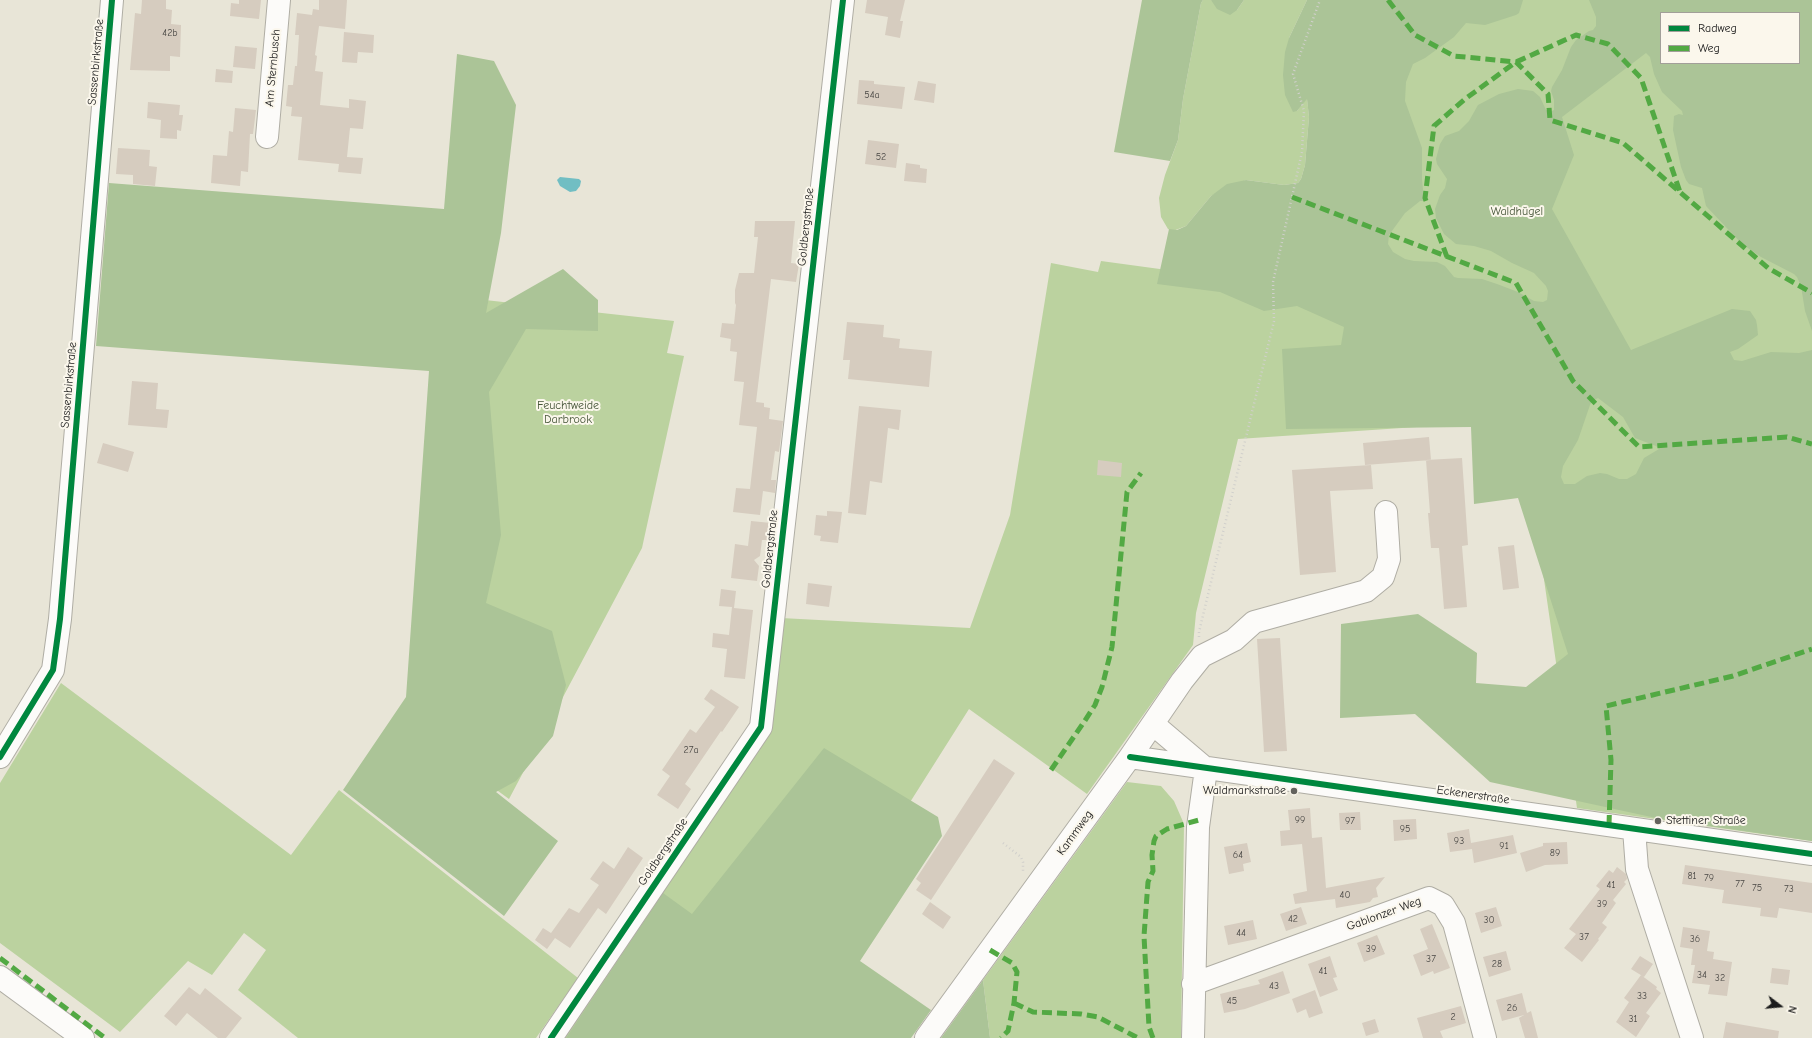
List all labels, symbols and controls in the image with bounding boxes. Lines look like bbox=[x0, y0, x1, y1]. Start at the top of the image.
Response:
legend bbox=[1660, 12, 1800, 64]
street label: Sassenbirkstraße bbox=[85, 18, 107, 106]
text: Radweg bbox=[1698, 21, 1737, 35]
house number: 42b bbox=[162, 27, 178, 39]
street label: Am Sternbusch bbox=[262, 29, 284, 107]
text: Weg bbox=[1698, 41, 1720, 55]
house number: 54a bbox=[864, 89, 880, 101]
house number: 52 bbox=[876, 151, 886, 163]
street label: Goldbergstraße bbox=[795, 187, 817, 267]
park label: Waldhügel bbox=[1491, 205, 1543, 219]
street label: Sassenbirkstraße bbox=[58, 341, 80, 429]
park label: Feuchtweide Darbrook bbox=[537, 399, 599, 427]
street label: Goldbergstraße bbox=[759, 509, 781, 589]
house number: 27a bbox=[683, 744, 699, 756]
street label: Eckenerstraße bbox=[1436, 783, 1510, 807]
place label: Waldmarkstraße bbox=[1203, 784, 1286, 798]
marker: Waldmarkstraße bbox=[1289, 786, 1299, 796]
street label: Kammweg bbox=[1054, 808, 1096, 858]
house number: 99 bbox=[1295, 814, 1305, 826]
place label: Stettiner Straße bbox=[1666, 814, 1746, 828]
street label: Goldbergstraße bbox=[635, 815, 691, 889]
house number: 97 bbox=[1345, 815, 1355, 827]
marker: Stettiner Straße bbox=[1653, 816, 1663, 826]
house number: 95 bbox=[1400, 823, 1410, 835]
house number: 93 bbox=[1454, 835, 1464, 847]
house number: 91 bbox=[1499, 840, 1509, 852]
house number: 89 bbox=[1550, 847, 1560, 859]
house number: 64 bbox=[1233, 849, 1243, 861]
house number: 81 bbox=[1687, 870, 1697, 882]
house number: 79 bbox=[1704, 872, 1714, 884]
house number: 77 bbox=[1735, 878, 1745, 890]
house number: 41 bbox=[1607, 879, 1615, 891]
house number: 75 bbox=[1752, 882, 1762, 894]
house number: 73 bbox=[1784, 883, 1794, 895]
house number: 40 bbox=[1340, 889, 1350, 901]
street label: Gablonzer Weg bbox=[1345, 894, 1423, 934]
house number: 39 bbox=[1597, 898, 1607, 910]
house number: 42 bbox=[1288, 913, 1298, 925]
house number: 30 bbox=[1483, 914, 1495, 926]
house number: 44 bbox=[1236, 927, 1246, 939]
house number: 37 bbox=[1579, 931, 1589, 943]
house number: 36 bbox=[1690, 933, 1700, 945]
house number: 39 bbox=[1366, 943, 1376, 955]
house number: 37 bbox=[1426, 953, 1436, 965]
house number: 28 bbox=[1492, 958, 1502, 970]
house number: 41 bbox=[1319, 965, 1327, 977]
house number: 34 bbox=[1697, 969, 1707, 981]
house number: 32 bbox=[1715, 972, 1725, 984]
house number: 43 bbox=[1269, 980, 1279, 992]
north arrow bbox=[1760, 986, 1800, 1026]
house number: 33 bbox=[1637, 990, 1647, 1002]
house number: 45 bbox=[1227, 995, 1237, 1007]
house number: 26 bbox=[1507, 1002, 1517, 1014]
text: N bbox=[1785, 1004, 1799, 1015]
house number: 2 bbox=[1450, 1011, 1456, 1023]
house number: 31 bbox=[1628, 1013, 1638, 1025]

